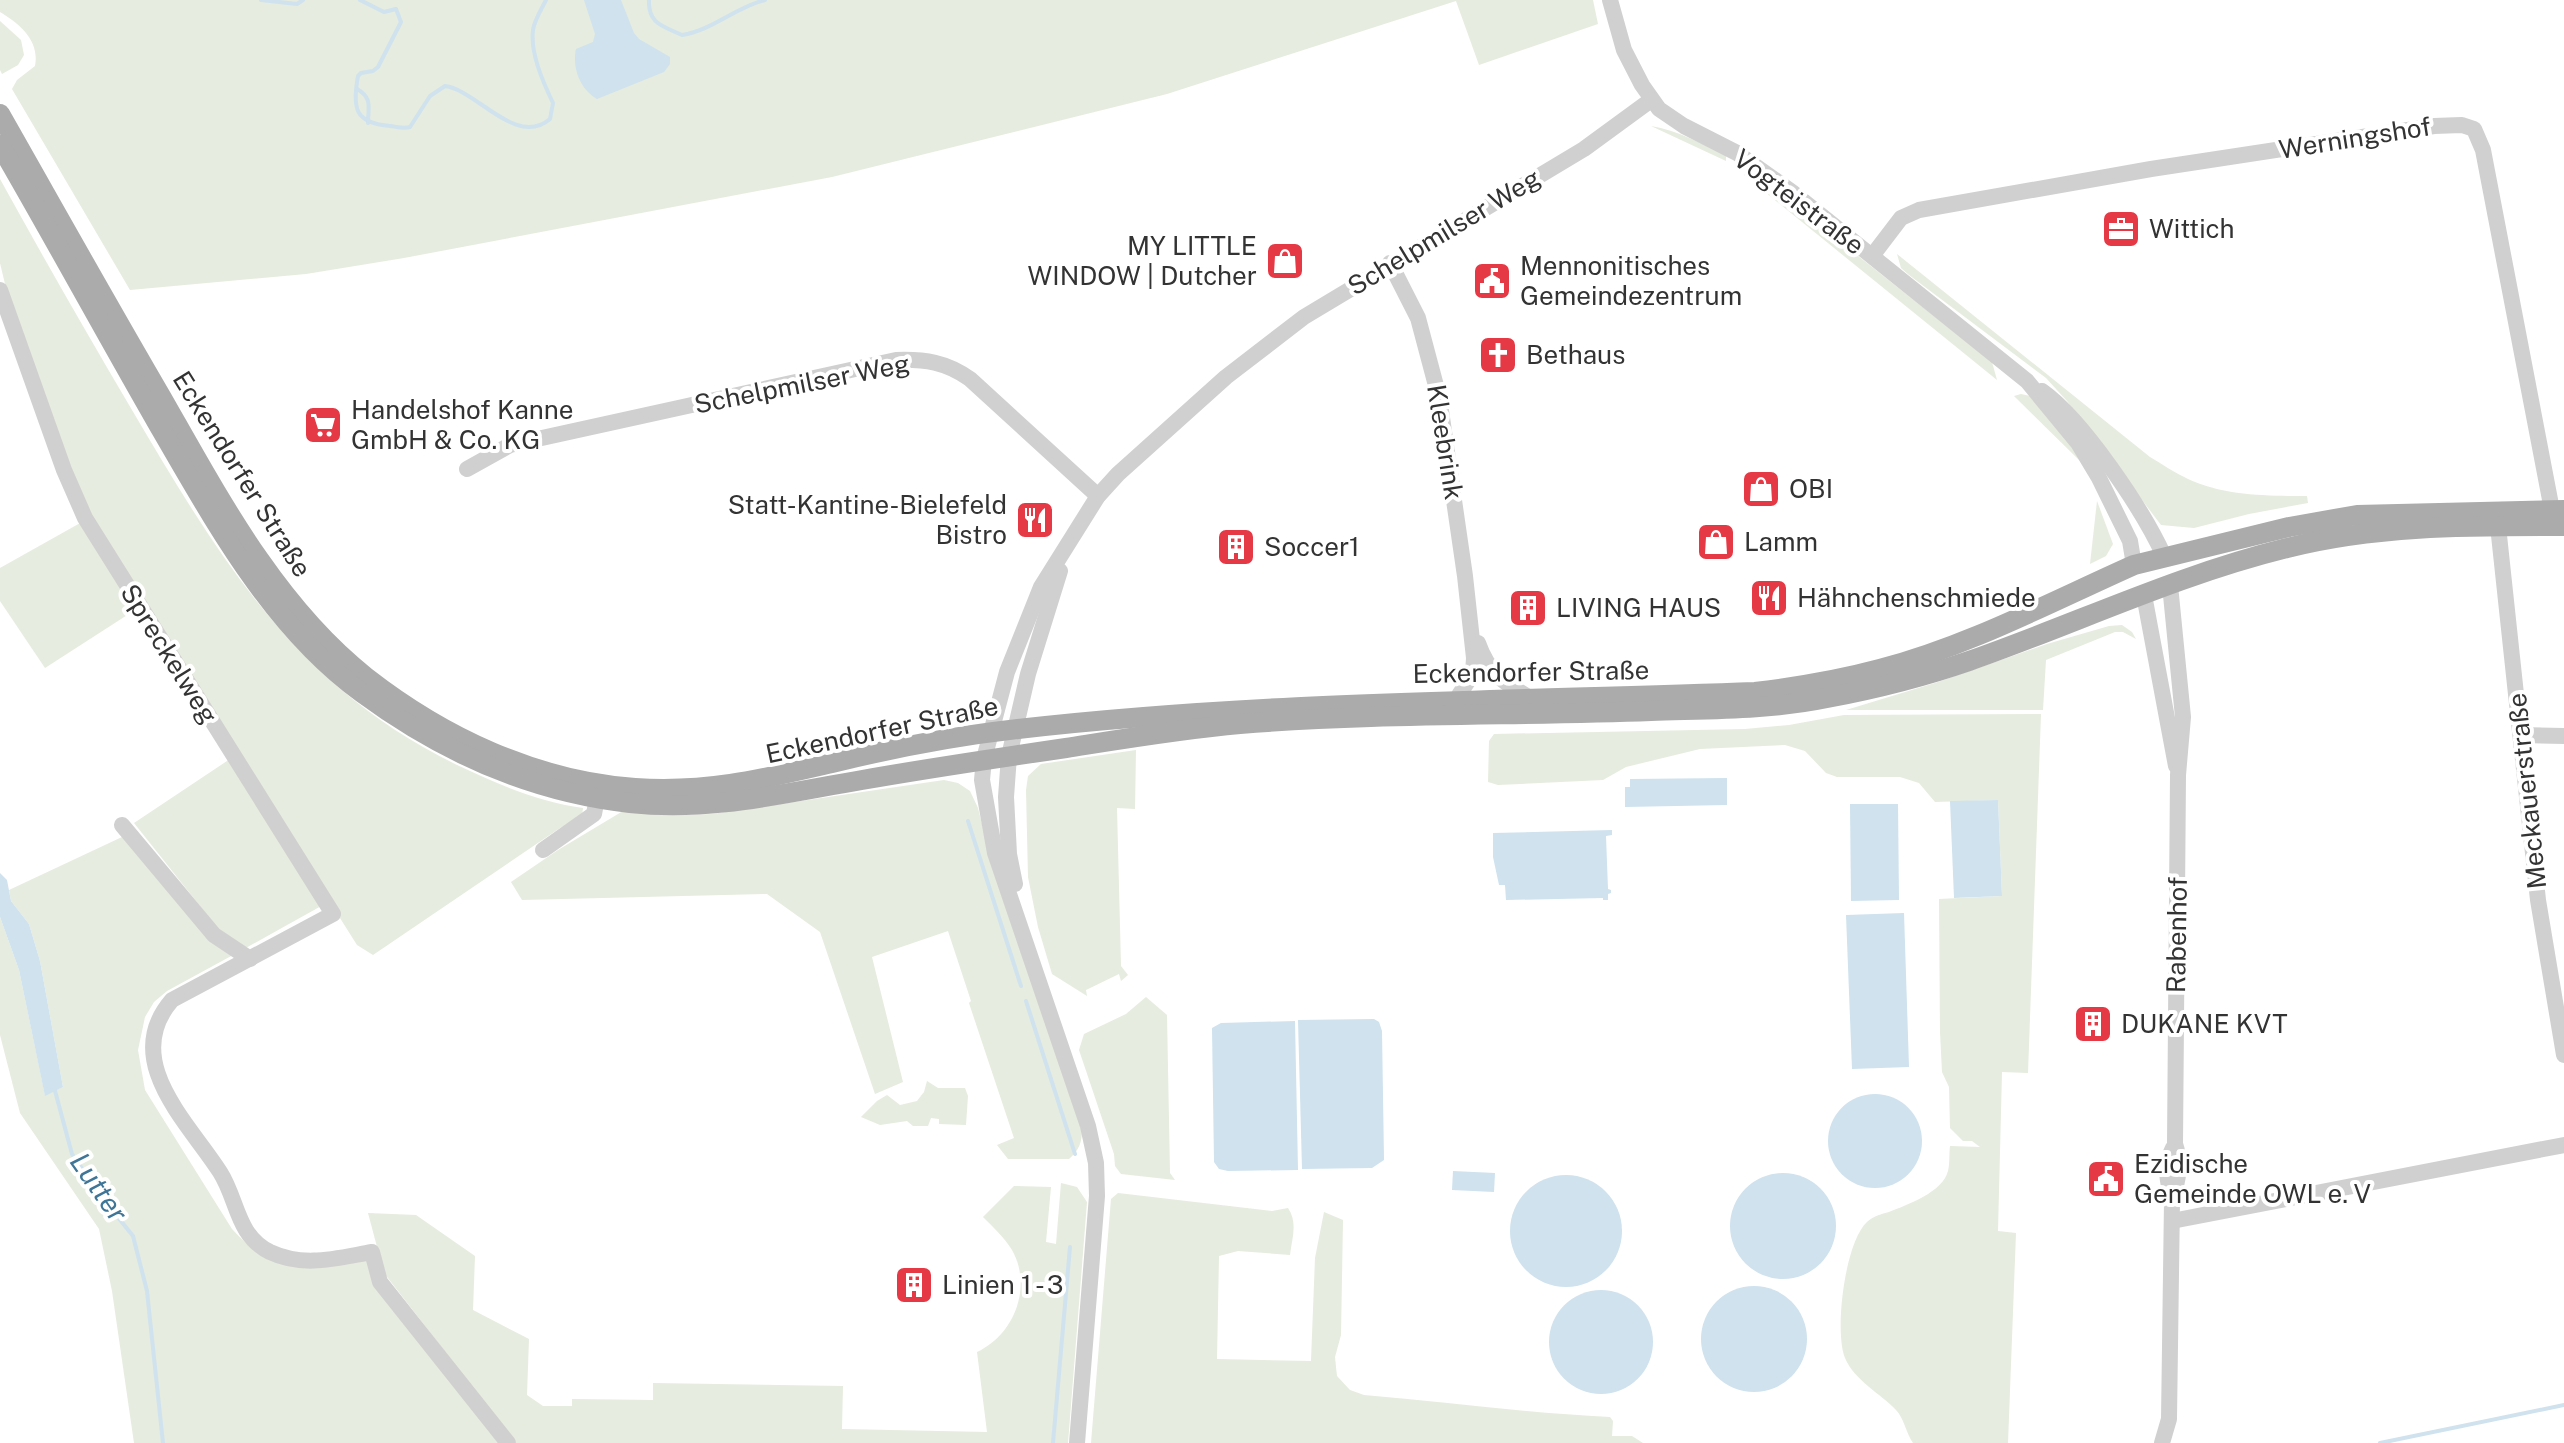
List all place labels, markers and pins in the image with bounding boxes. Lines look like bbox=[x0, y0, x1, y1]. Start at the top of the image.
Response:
office icon: Wittich bbox=[2100, 208, 2142, 250]
place label: Wittich bbox=[2149, 213, 2235, 244]
place label: MY LITTLE WINDOW | Dutcher bbox=[1028, 230, 1257, 291]
shop icon: MY LITTLE WINDOW | Dutcher bbox=[1264, 240, 1306, 282]
place label: Mennonitisches Gemeindezentrum bbox=[1520, 250, 1742, 311]
public building icon: Mennonitisches Gemeindezentrum bbox=[1471, 260, 1513, 302]
church icon: Bethaus bbox=[1477, 334, 1519, 376]
place label: Bethaus bbox=[1526, 339, 1625, 370]
place label: Handelshof Kanne GmbH & Co. KG bbox=[351, 394, 574, 455]
supermarket icon: Handelshof Kanne GmbH & Co. KG bbox=[302, 404, 344, 446]
shop icon: OBI bbox=[1740, 468, 1782, 510]
place label: OBI bbox=[1789, 473, 1833, 504]
place label: Statt-Kantine-Bielefeld Bistro bbox=[728, 489, 1007, 550]
restaurant icon: Statt-Kantine-Bielefeld Bistro bbox=[1014, 499, 1056, 541]
shop icon: Lamm bbox=[1695, 521, 1737, 563]
building icon: Soccer1 bbox=[1215, 526, 1257, 568]
place label: Lamm bbox=[1744, 526, 1818, 557]
place label: Soccer1 bbox=[1264, 531, 1360, 562]
restaurant icon: Hähnchenschmiede bbox=[1748, 577, 1790, 619]
place label: Hähnchenschmiede bbox=[1797, 582, 2036, 613]
building icon: LIVING HAUS bbox=[1507, 587, 1549, 629]
place label: LIVING HAUS bbox=[1556, 592, 1721, 623]
building icon: DUKANE KVT bbox=[2072, 1003, 2114, 1045]
place label: DUKANE KVT bbox=[2121, 1008, 2288, 1039]
place label: Ezidische Gemeinde OWL e. V bbox=[2134, 1148, 2371, 1209]
public building icon: Ezidische Gemeinde OWL e. V bbox=[2085, 1158, 2127, 1200]
building icon: Linien 1 - 3 bbox=[893, 1264, 935, 1306]
place label: Linien 1 - 3 bbox=[942, 1269, 1063, 1300]

